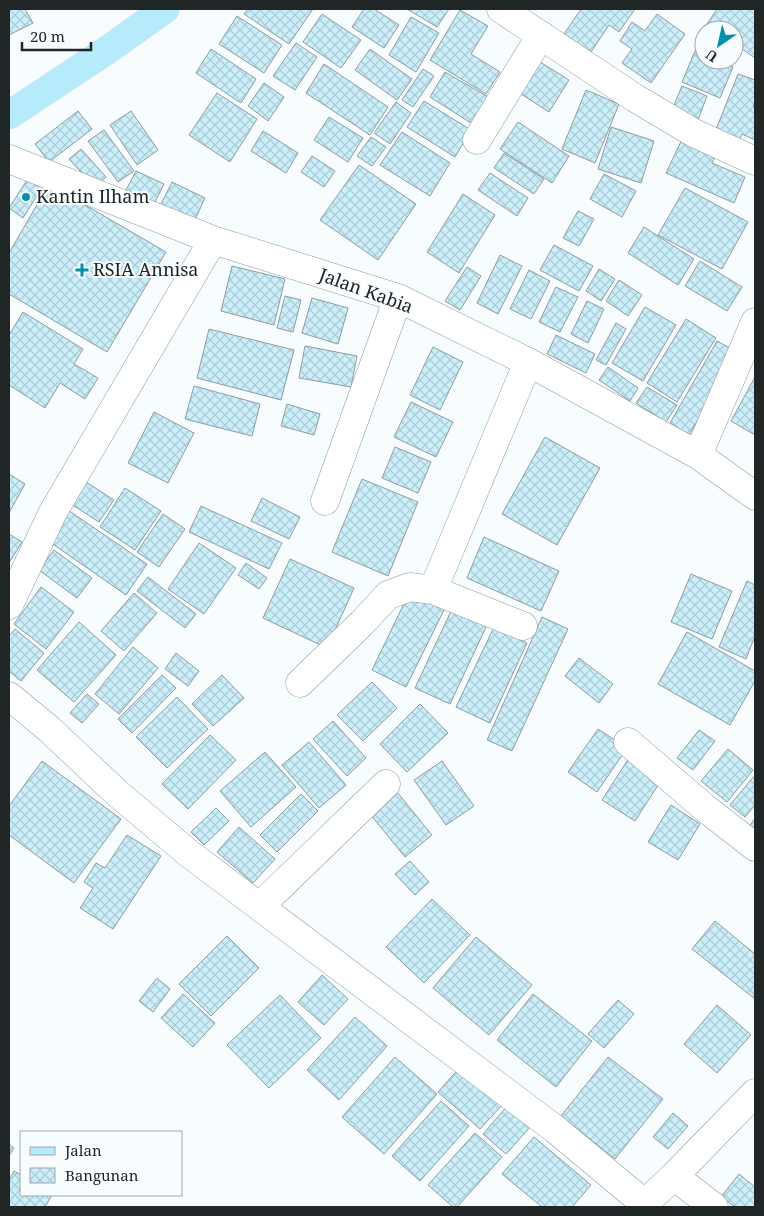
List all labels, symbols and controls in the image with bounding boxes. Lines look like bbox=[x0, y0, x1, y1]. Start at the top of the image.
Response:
scale bar bbox=[22, 20, 91, 52]
north arrow bbox=[694, 20, 744, 70]
text: 20 m bbox=[30, 26, 65, 46]
text: U bbox=[701, 45, 721, 67]
place label: Kantin Ilham bbox=[36, 184, 150, 208]
marker: Kantin Ilham bbox=[20, 191, 32, 203]
place label: RSIA Annisa bbox=[93, 257, 199, 281]
street label: Jalan Kabia bbox=[315, 262, 417, 318]
marker: RSIA Annisa bbox=[75, 263, 89, 277]
legend bbox=[20, 1131, 182, 1196]
text: Jalan bbox=[64, 1140, 102, 1160]
text: Bangunan bbox=[65, 1165, 139, 1185]

